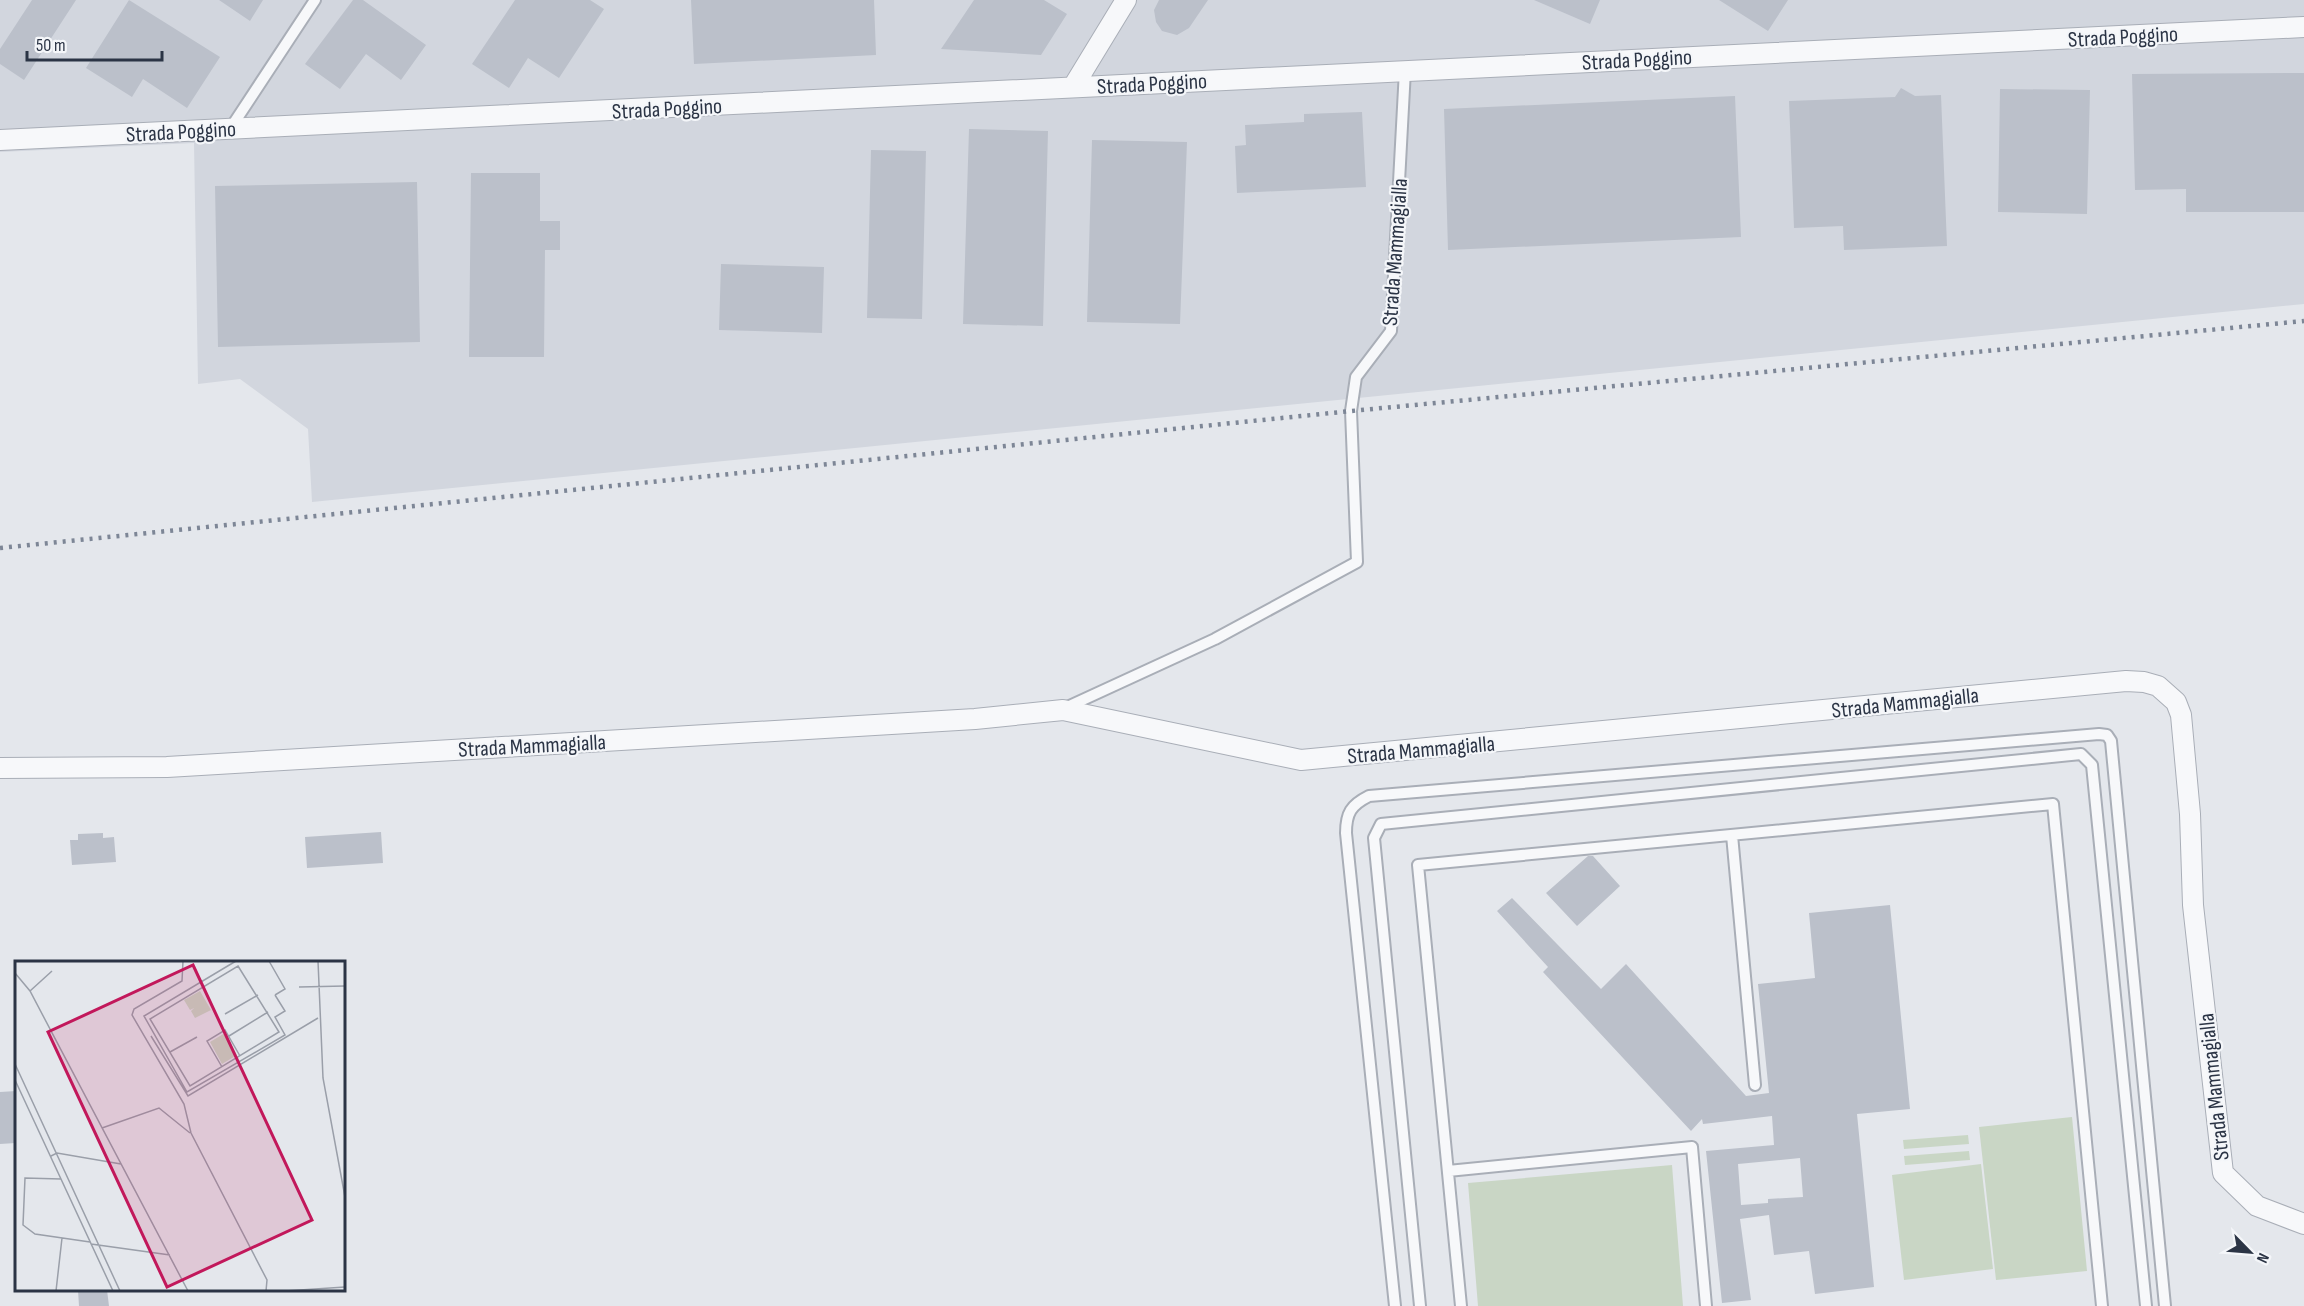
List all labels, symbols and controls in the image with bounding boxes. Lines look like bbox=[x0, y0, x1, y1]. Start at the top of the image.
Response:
street label: Strada Poggino bbox=[2067, 21, 2179, 54]
scale bar bbox=[27, 24, 162, 62]
text: 50 m bbox=[36, 35, 66, 56]
street label: Strada Poggino bbox=[1581, 44, 1693, 77]
street label: Strada Poggino bbox=[1096, 68, 1208, 101]
street label: Strada Poggino bbox=[611, 93, 723, 126]
street label: Strada Poggino bbox=[125, 116, 237, 149]
street label: Strada Mammagialla bbox=[1377, 177, 1414, 327]
street label: Strada Mammagialla bbox=[1830, 682, 1980, 725]
street label: Strada Mammagialla bbox=[457, 729, 607, 764]
street label: Strada Mammagialla bbox=[1346, 731, 1496, 770]
inset map bbox=[15, 961, 345, 1291]
street label: Strada Mammagialla bbox=[2193, 1012, 2236, 1162]
north arrow bbox=[2220, 1222, 2280, 1282]
text: N bbox=[2252, 1250, 2273, 1266]

